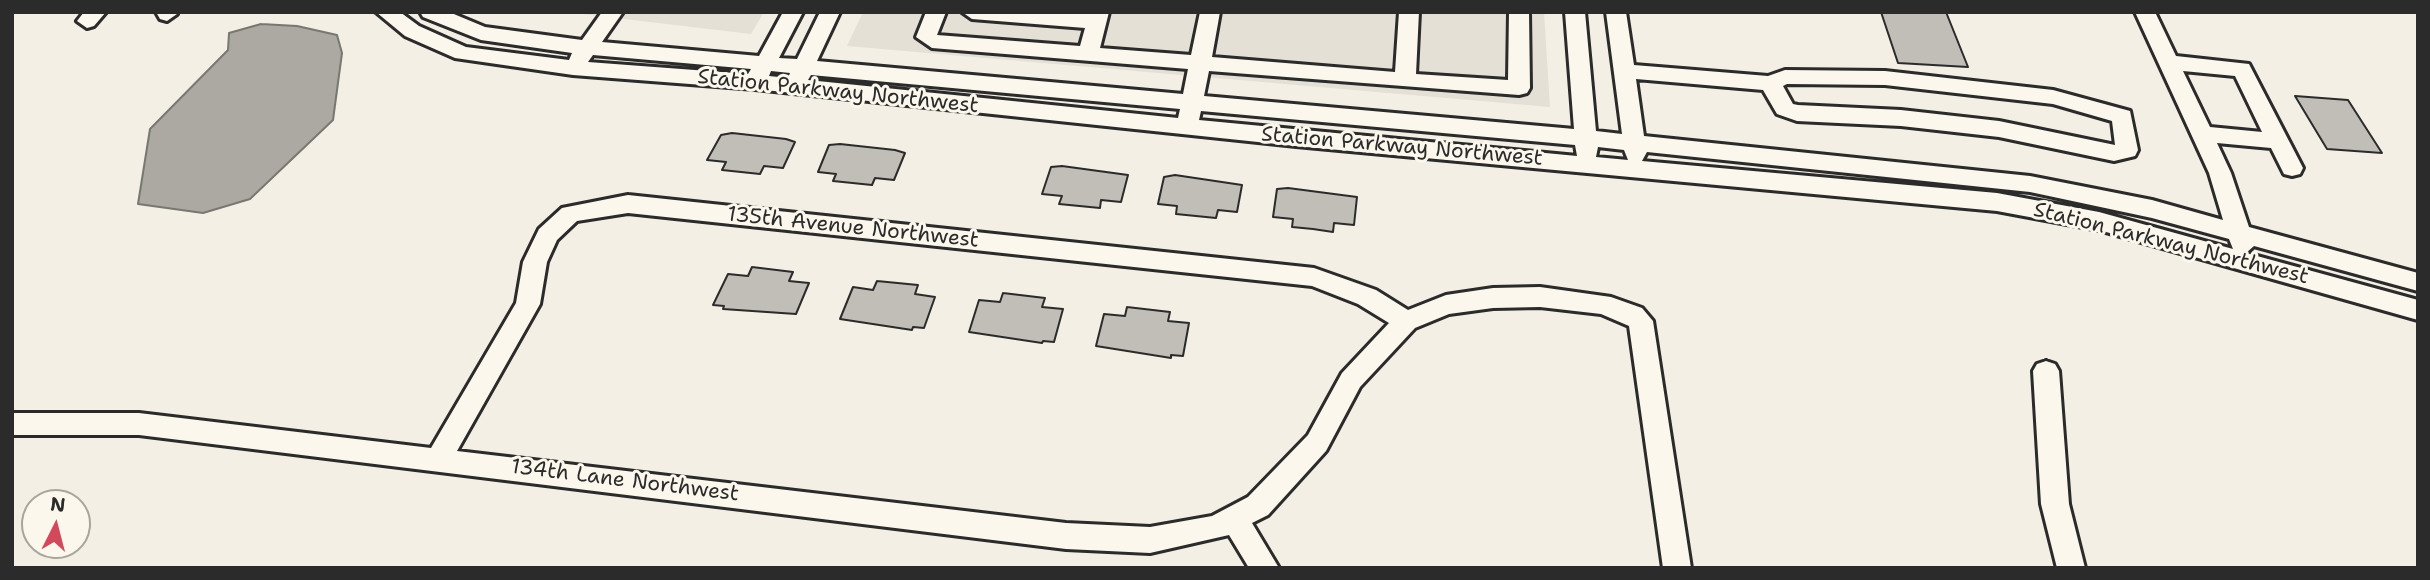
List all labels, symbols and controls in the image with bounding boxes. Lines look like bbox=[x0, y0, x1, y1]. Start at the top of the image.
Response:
street label: Station Parkway Northwest bbox=[696, 65, 980, 119]
street label: Station Parkway Northwest bbox=[1260, 122, 1544, 172]
street label: Station Parkway Northwest bbox=[2031, 198, 2311, 290]
street label: 135th Avenue Northwest bbox=[726, 202, 980, 254]
street label: 134th Lane Northwest bbox=[510, 455, 740, 507]
north arrow bbox=[21, 489, 91, 559]
text: N bbox=[49, 491, 67, 518]

